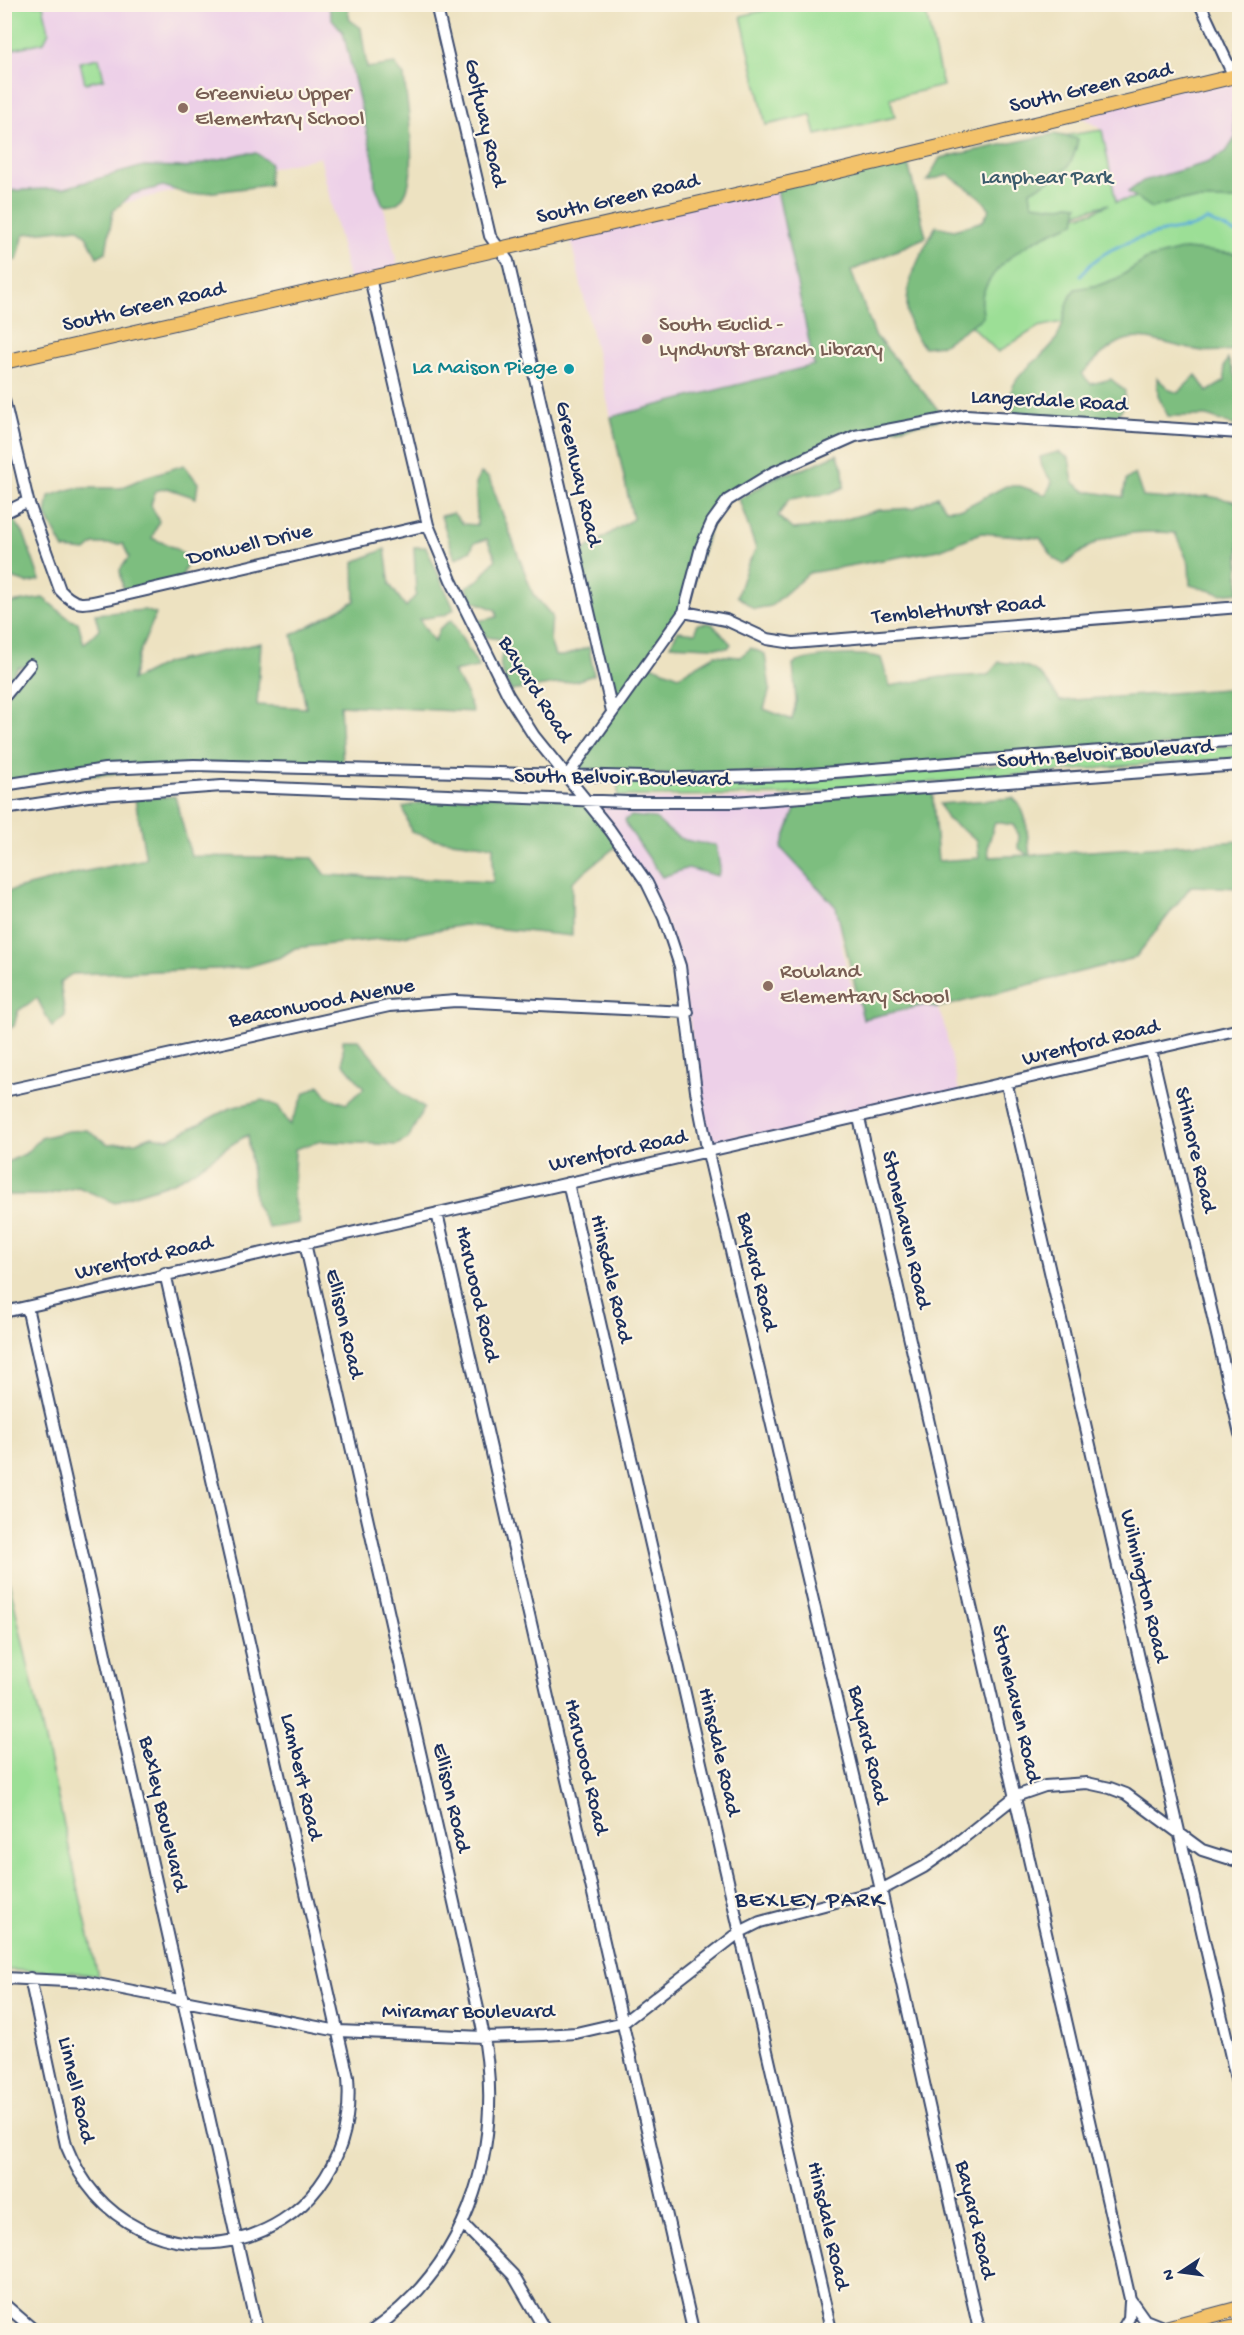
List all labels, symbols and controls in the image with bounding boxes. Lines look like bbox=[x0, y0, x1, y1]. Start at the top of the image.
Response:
street label: Golfway Road bbox=[457, 57, 512, 191]
street label: South Green Road bbox=[1007, 57, 1177, 120]
place label: Greenview Upper Elementary School bbox=[195, 82, 365, 133]
marker: Greenview Upper Elementary School bbox=[176, 101, 190, 115]
park label: Lanphear Park bbox=[981, 166, 1115, 192]
street label: South Green Road bbox=[534, 168, 704, 231]
street label: South Green Road bbox=[60, 276, 230, 339]
place label: South Euclid - Lyndhurst Branch Library bbox=[659, 313, 883, 364]
marker: South Euclid - Lyndhurst Branch Library bbox=[640, 332, 654, 346]
place label: La Maison Piege bbox=[412, 356, 558, 382]
marker: La Maison Piege bbox=[562, 362, 576, 376]
street label: Langerdale Road bbox=[970, 385, 1130, 419]
street label: Greenway Road bbox=[548, 399, 607, 551]
street label: Donwell Drive bbox=[183, 519, 316, 573]
street label: Temblethurst Road bbox=[869, 590, 1047, 632]
street label: Bayard Road bbox=[491, 631, 578, 750]
street label: South Belvoir Boulevard bbox=[996, 734, 1216, 776]
street label: South Belvoir Boulevard bbox=[514, 764, 732, 794]
place label: Rowland Elementary School bbox=[780, 960, 950, 1011]
street label: Beaconwood Avenue bbox=[226, 973, 418, 1035]
marker: Rowland Elementary School bbox=[761, 979, 775, 993]
street label: Wrenford Road bbox=[1020, 1014, 1164, 1074]
street label: Stilmore Road bbox=[1167, 1085, 1222, 1217]
street label: Wrenford Road bbox=[547, 1124, 691, 1179]
street label: Stonehaven Road bbox=[874, 1149, 936, 1314]
street label: Bayard Road bbox=[730, 1209, 783, 1336]
street label: Hinsdale Road bbox=[583, 1213, 638, 1348]
street label: Harwood Road bbox=[448, 1224, 505, 1366]
street label: Wrenford Road bbox=[73, 1230, 217, 1287]
street label: Ellison Road bbox=[318, 1267, 369, 1383]
street label: Wilmington Road bbox=[1113, 1507, 1174, 1667]
street label: Stonehaven Road bbox=[984, 1623, 1046, 1788]
street label: Bayard Road bbox=[841, 1682, 894, 1809]
street label: Hinsdale Road bbox=[691, 1686, 746, 1821]
street label: Harwood Road bbox=[557, 1697, 614, 1839]
street label: Lambert Road bbox=[273, 1711, 328, 1845]
street label: Bexley Boulevard bbox=[131, 1733, 193, 1896]
street label: Ellison Road bbox=[425, 1741, 476, 1857]
district label: BEXLEY PARK bbox=[734, 1887, 886, 1916]
street label: Miramar Boulevard bbox=[382, 2000, 556, 2026]
street label: Linnell Road bbox=[50, 2034, 100, 2148]
street label: Bayard Road bbox=[948, 2157, 1001, 2284]
street label: Hinsdale Road bbox=[800, 2160, 855, 2295]
north arrow bbox=[1151, 2242, 1211, 2302]
text: N bbox=[1159, 2267, 1180, 2282]

